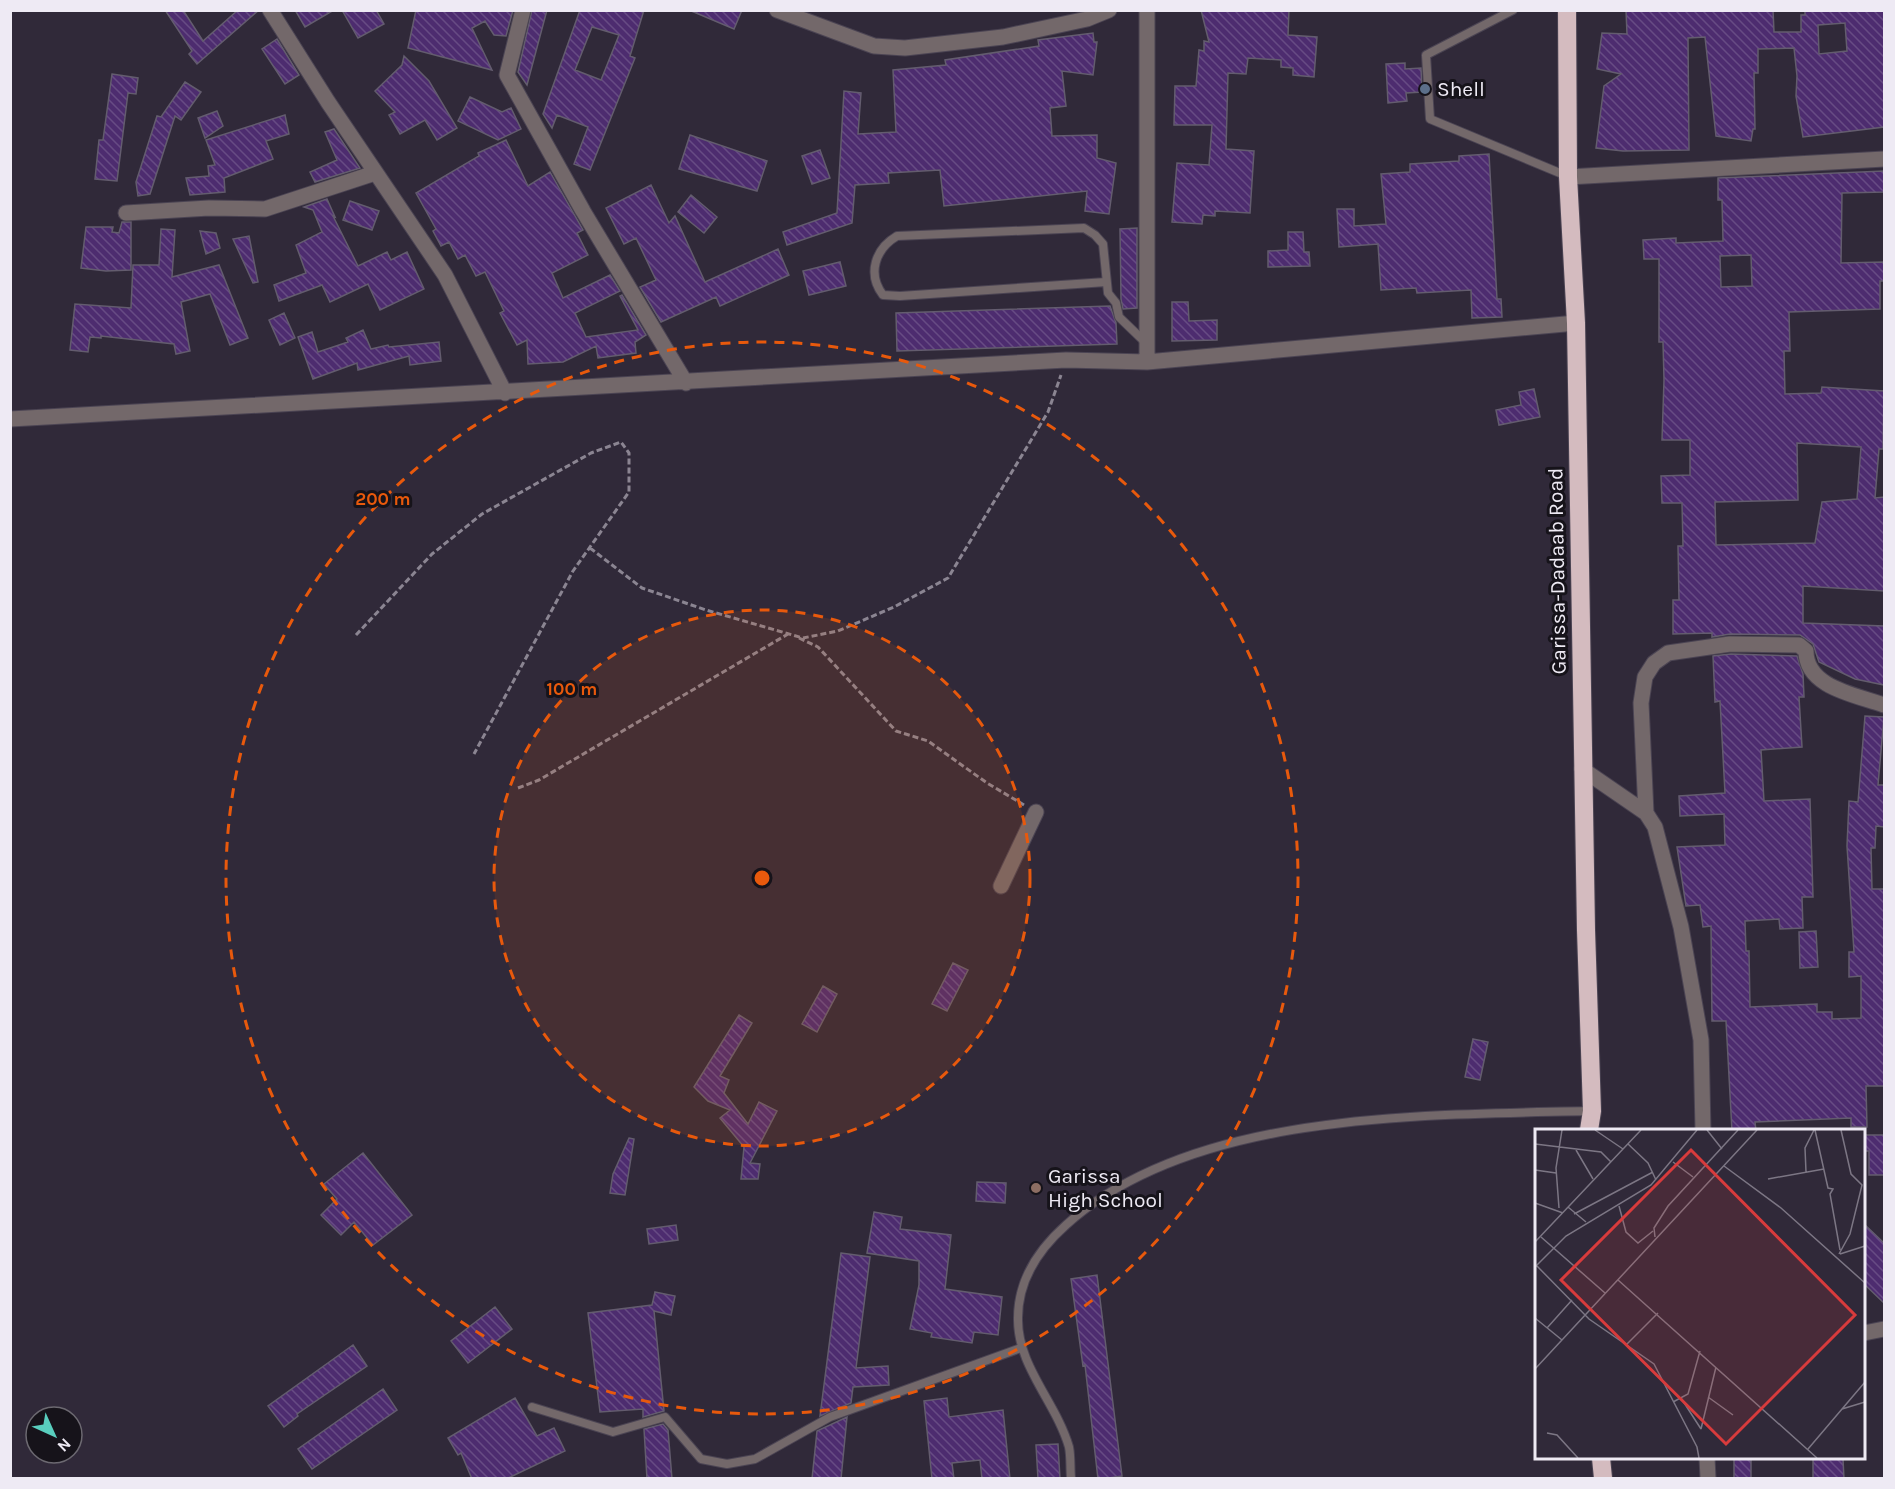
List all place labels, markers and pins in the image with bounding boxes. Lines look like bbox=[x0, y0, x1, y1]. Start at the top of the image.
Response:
place label: Shell bbox=[1437, 77, 1485, 101]
marker: Shell bbox=[1418, 82, 1432, 96]
centre of rings bbox=[752, 868, 772, 888]
place label: Garissa High School bbox=[1048, 1164, 1163, 1212]
marker: Garissa High School bbox=[1029, 1181, 1043, 1195]

